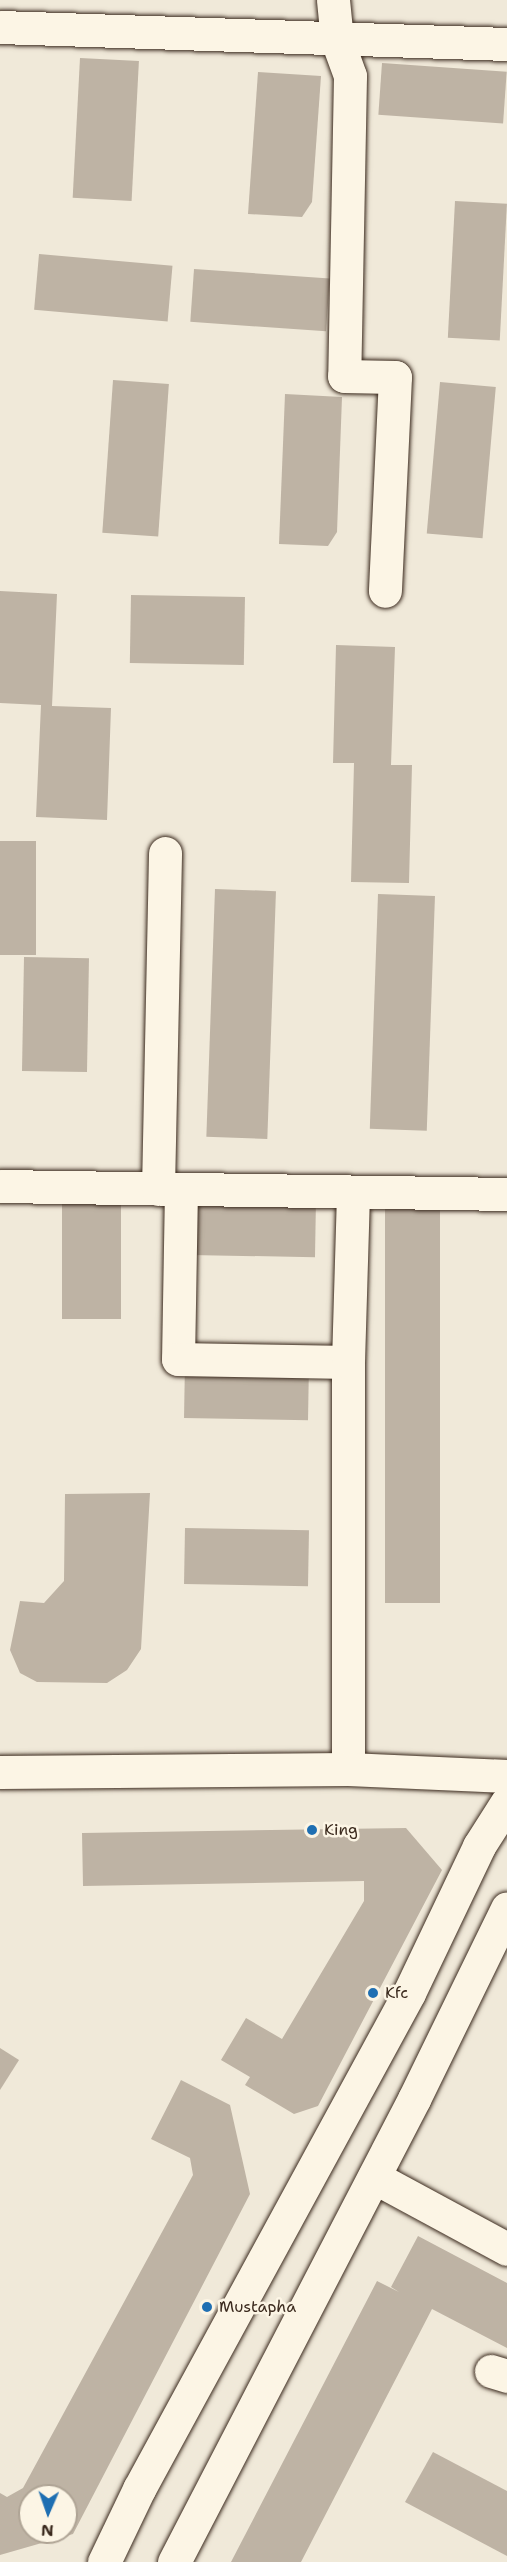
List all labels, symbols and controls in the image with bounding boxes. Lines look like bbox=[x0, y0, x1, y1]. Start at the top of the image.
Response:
place label: King bbox=[324, 1820, 358, 1840]
marker: King bbox=[305, 1823, 319, 1837]
place label: Kfc bbox=[385, 1983, 408, 2003]
marker: Kfc bbox=[366, 1986, 380, 2000]
place label: Mustapha bbox=[219, 2297, 296, 2317]
marker: Mustapha bbox=[200, 2300, 214, 2314]
north arrow bbox=[18, 2484, 78, 2544]
text: N bbox=[41, 2520, 54, 2541]

